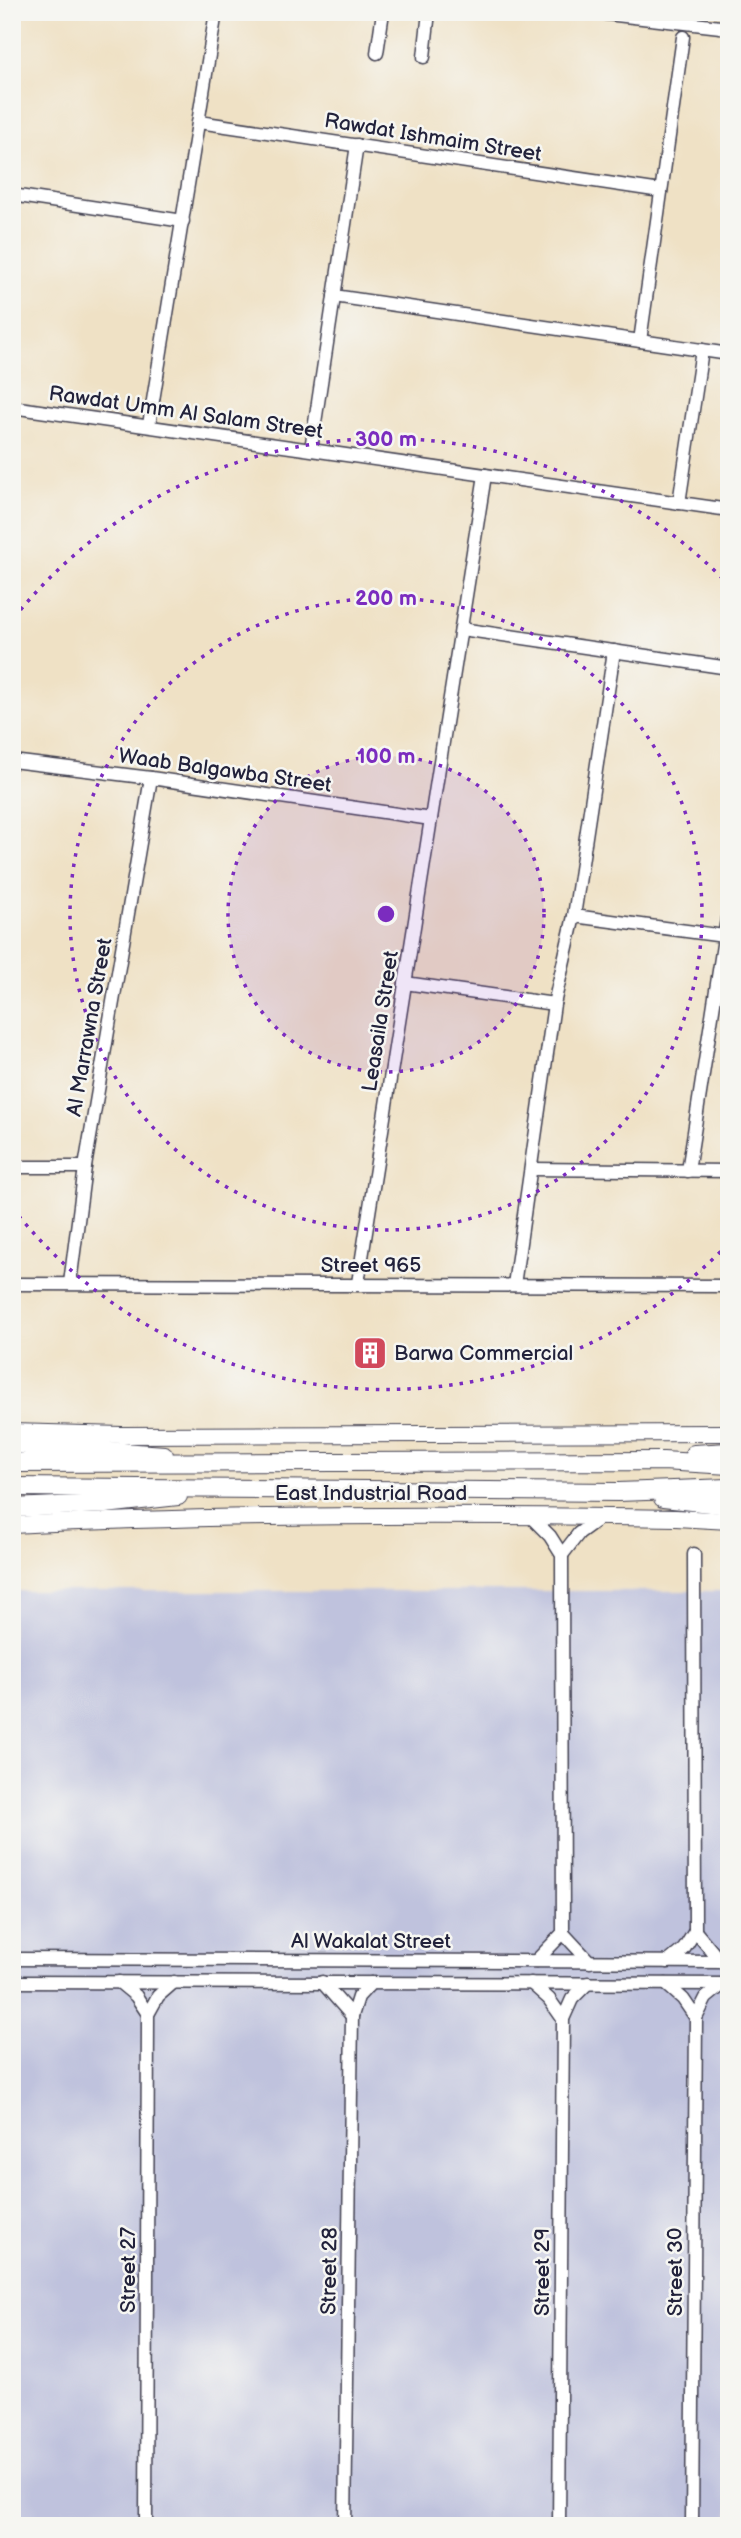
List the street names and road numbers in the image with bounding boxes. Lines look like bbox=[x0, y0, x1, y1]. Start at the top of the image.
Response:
street label: Rawdat Ishmaim Street bbox=[322, 108, 544, 167]
street label: Rawdat Umm Al Salam Street bbox=[47, 381, 325, 444]
street label: Waab Balgawba Street bbox=[117, 743, 334, 798]
street label: Al Marrawna Street bbox=[62, 935, 118, 1118]
street label: Leasaila Street bbox=[357, 948, 404, 1093]
street label: Street 965 bbox=[321, 1253, 421, 1278]
street label: East Industrial Road bbox=[275, 1481, 467, 1506]
street label: Al Wakalat Street bbox=[291, 1929, 451, 1954]
street label: Street 27 bbox=[116, 2226, 141, 2313]
street label: Street 28 bbox=[316, 2227, 343, 2315]
street label: Street 29 bbox=[530, 2228, 555, 2316]
street label: Street 30 bbox=[663, 2228, 688, 2316]

